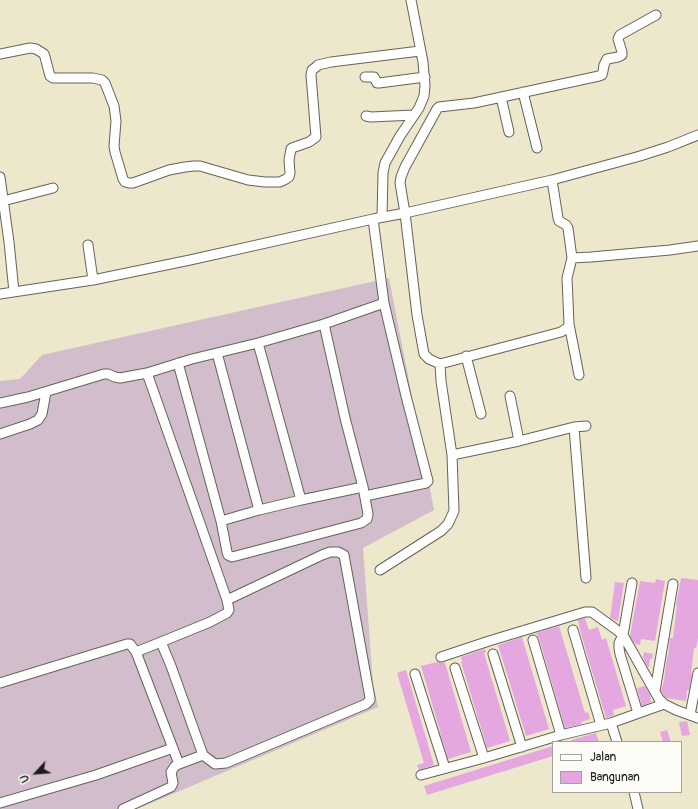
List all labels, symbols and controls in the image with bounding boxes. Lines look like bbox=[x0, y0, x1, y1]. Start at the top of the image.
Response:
legend bbox=[552, 741, 682, 793]
text: Jalan bbox=[590, 750, 616, 765]
north arrow bbox=[16, 753, 56, 793]
text: Bangunan bbox=[590, 770, 640, 785]
text: U bbox=[17, 772, 32, 785]

